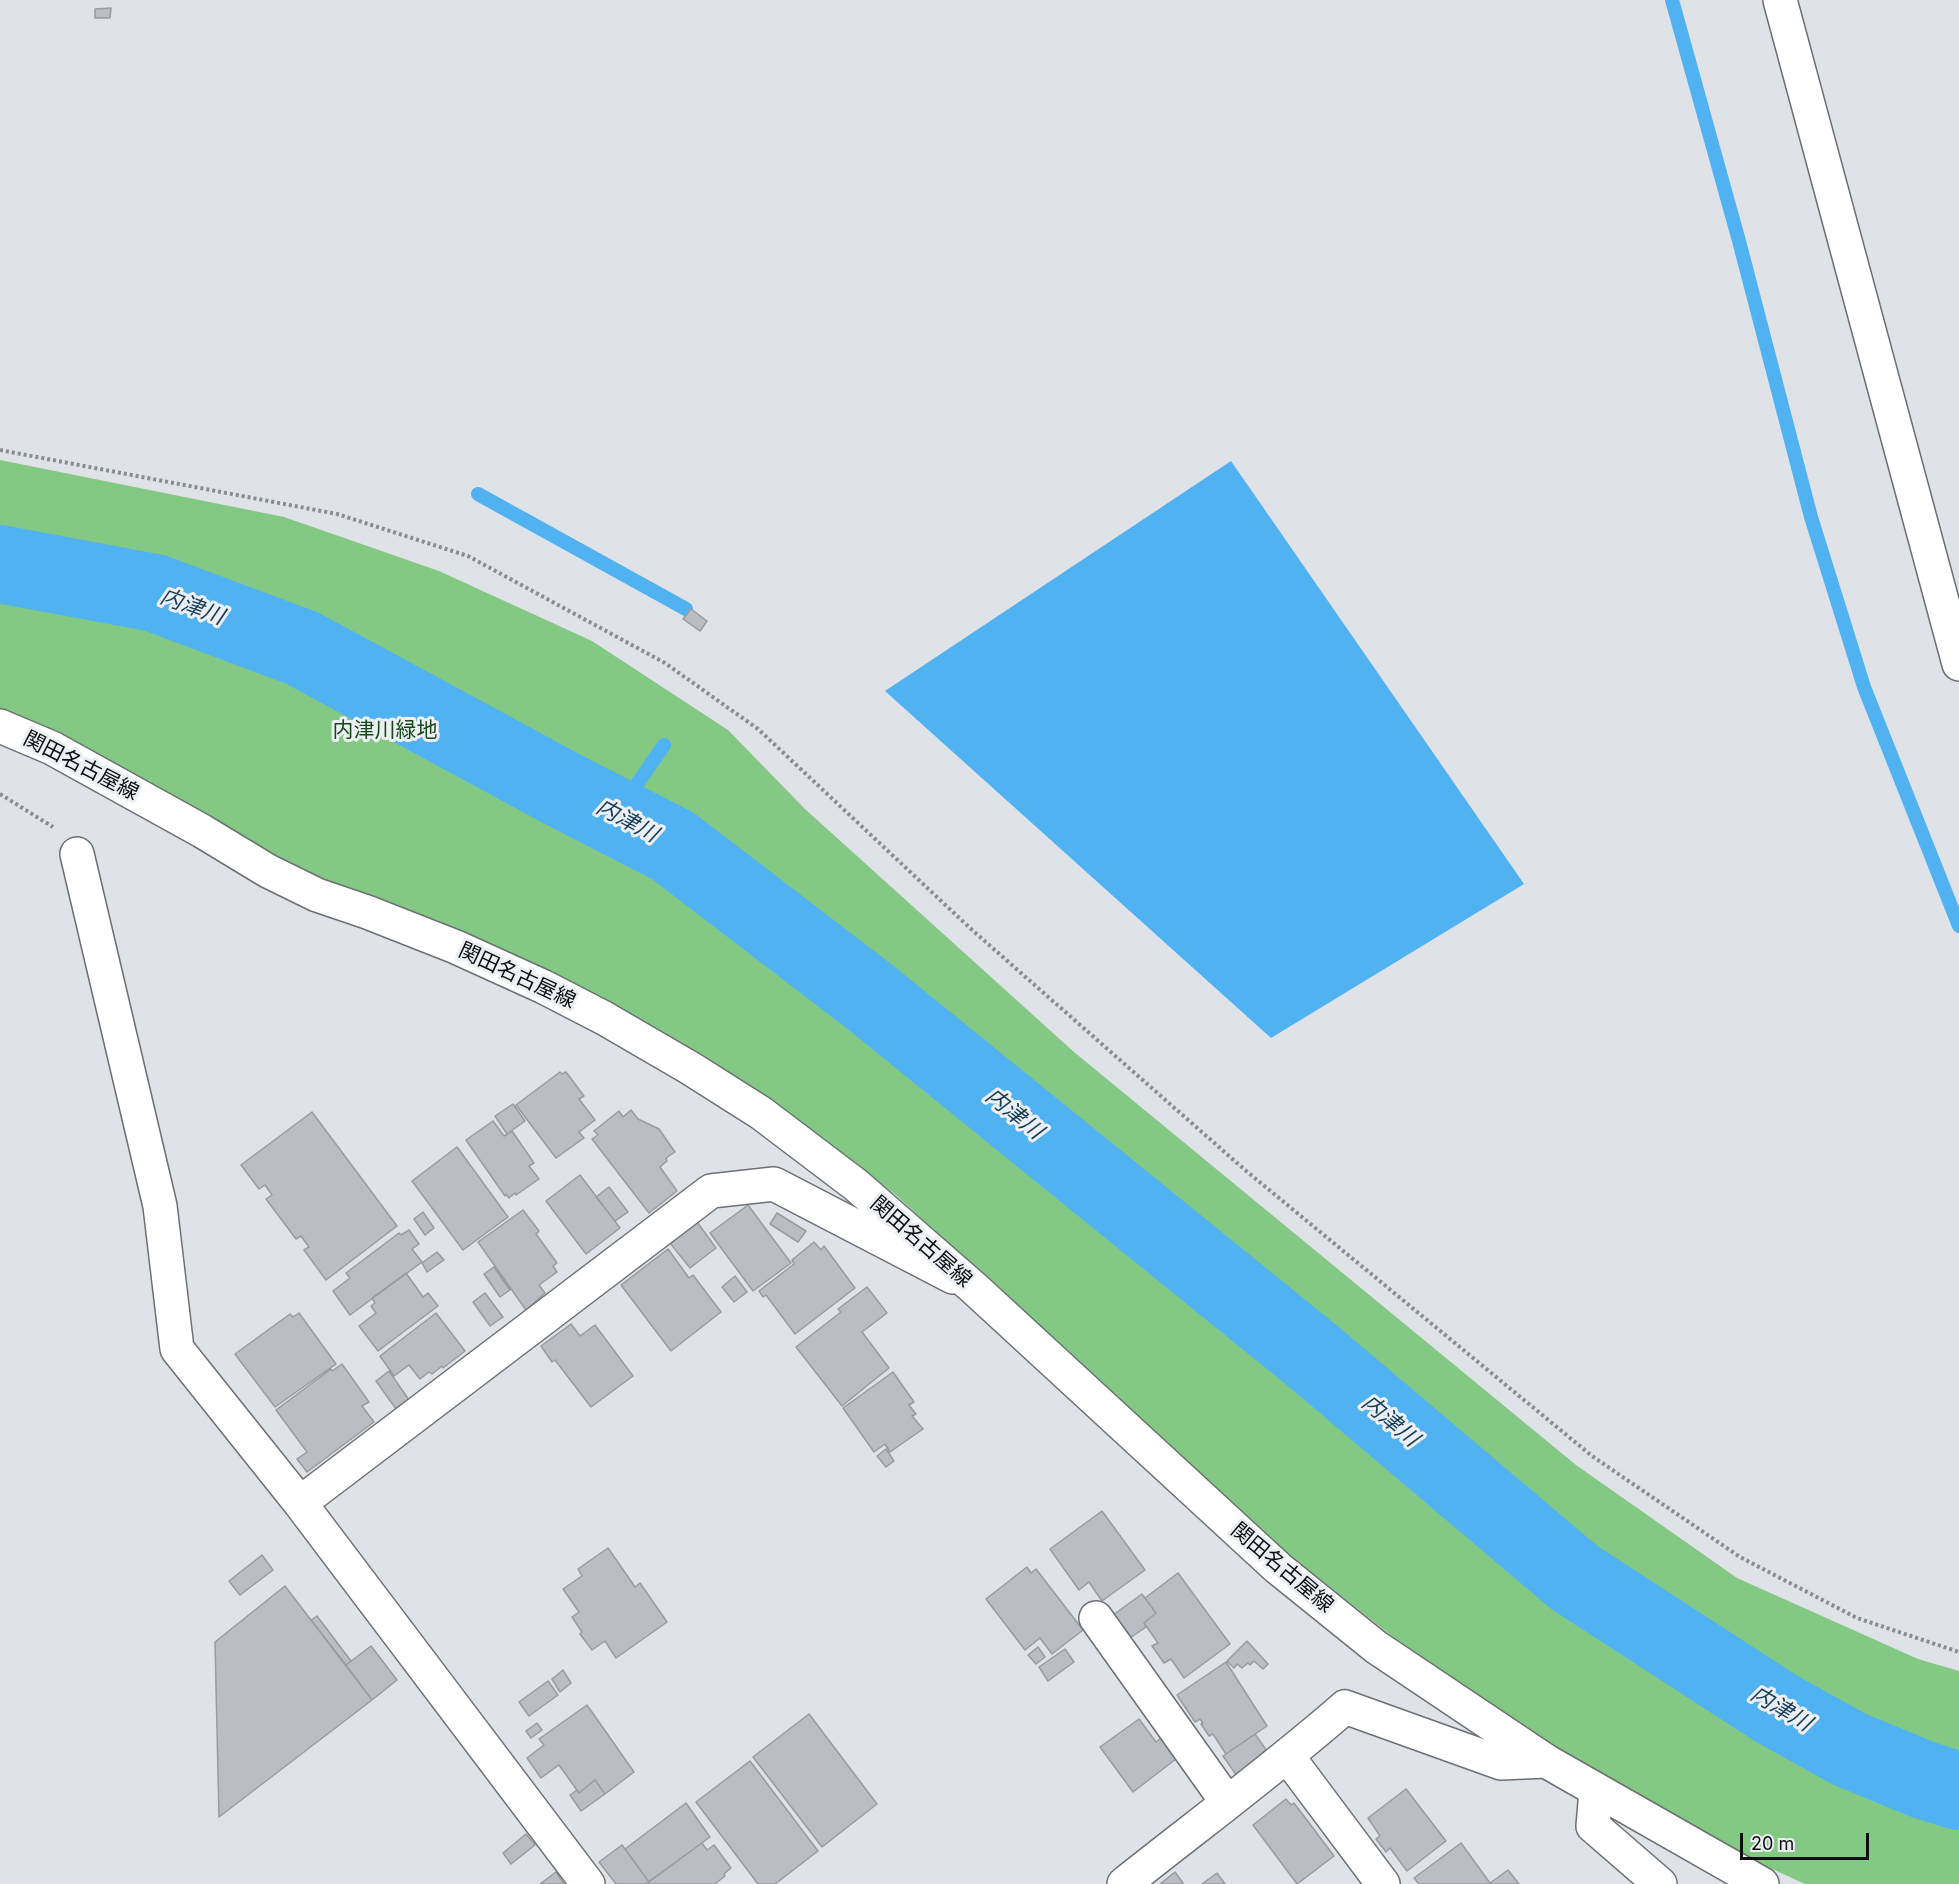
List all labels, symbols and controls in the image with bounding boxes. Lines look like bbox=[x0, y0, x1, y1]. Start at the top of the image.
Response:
water label: 内津川 bbox=[156, 583, 228, 631]
park label: 内津川緑地 bbox=[333, 718, 437, 744]
street label: 関田名古屋線 bbox=[19, 726, 143, 806]
water label: 内津川 bbox=[592, 794, 662, 848]
street label: 関田名古屋線 bbox=[455, 938, 579, 1014]
water label: 内津川 bbox=[980, 1083, 1048, 1145]
street label: 関田名古屋線 bbox=[865, 1191, 977, 1293]
water label: 内津川 bbox=[1356, 1390, 1424, 1452]
street label: 関田名古屋線 bbox=[1226, 1518, 1338, 1618]
water label: 内津川 bbox=[1746, 1681, 1816, 1737]
scale bar bbox=[1743, 1821, 1872, 1859]
text: 20 m bbox=[1751, 1833, 1794, 1854]

